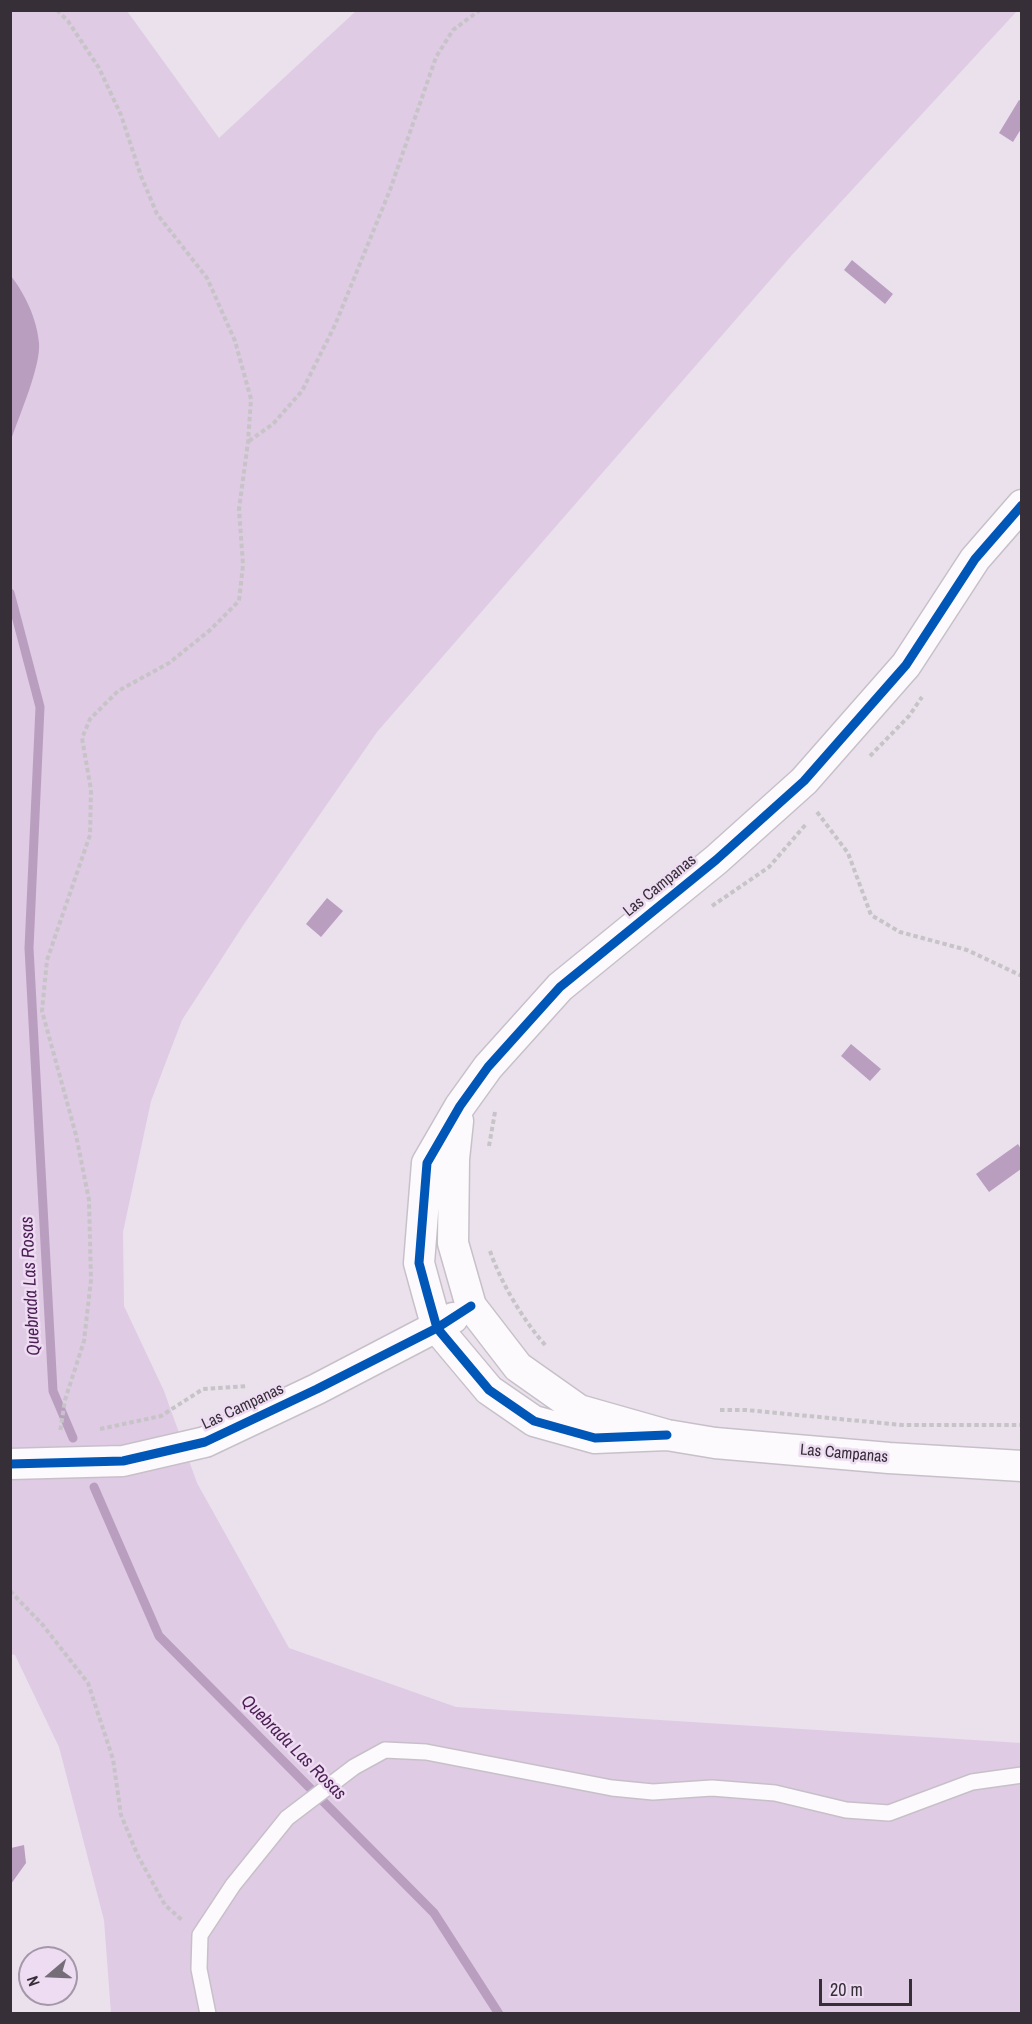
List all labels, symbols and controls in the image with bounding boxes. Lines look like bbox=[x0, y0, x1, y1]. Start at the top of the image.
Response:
street label: Las Campanas bbox=[620, 851, 700, 921]
water label: Quebrada Las Rosas bbox=[17, 1216, 45, 1356]
street label: Las Campanas bbox=[199, 1380, 287, 1434]
street label: Las Campanas bbox=[799, 1441, 889, 1467]
water label: Quebrada Las Rosas bbox=[236, 1691, 350, 1805]
north arrow bbox=[18, 1946, 78, 2006]
scale bar bbox=[822, 1967, 915, 2005]
text: N bbox=[21, 1973, 45, 1989]
text: 20 m bbox=[830, 1977, 863, 2002]

